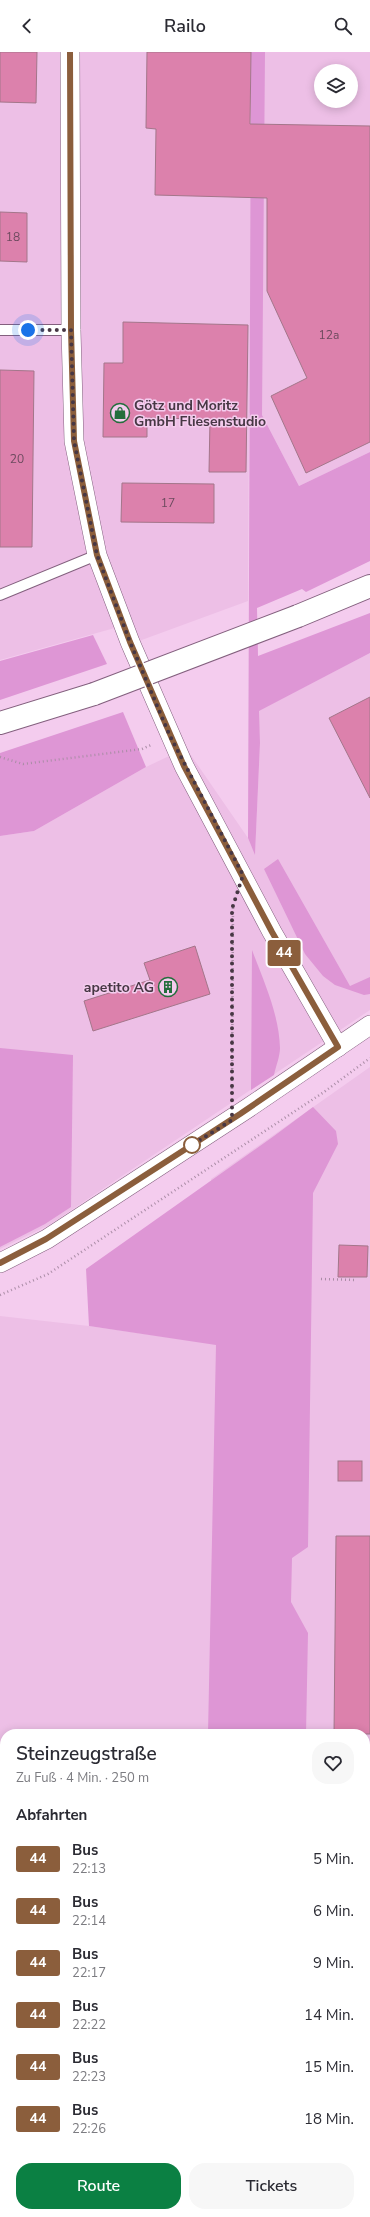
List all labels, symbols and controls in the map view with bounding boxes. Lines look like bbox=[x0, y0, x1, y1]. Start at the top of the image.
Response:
text: Railo bbox=[164, 14, 206, 38]
icon: back bbox=[16, 15, 38, 37]
icon: search bbox=[332, 15, 354, 37]
map controls bbox=[314, 64, 358, 108]
button: layers bbox=[314, 64, 358, 108]
house number: 18 bbox=[6, 229, 20, 245]
your location bbox=[18, 320, 38, 340]
house number: 12a bbox=[319, 327, 339, 343]
place label: Götz und Moritz GmbH Fliesenstudio bbox=[134, 396, 266, 431]
shop icon: Götz und Moritz GmbH Fliesenstudio bbox=[109, 402, 131, 424]
house number: 20 bbox=[10, 451, 24, 467]
house number: 17 bbox=[161, 495, 175, 511]
line badge: 44 bbox=[266, 940, 302, 966]
text: 44 bbox=[276, 943, 292, 962]
building icon: apetito AG bbox=[157, 976, 179, 998]
place label: apetito AG bbox=[84, 978, 154, 997]
unlabelled marker bbox=[183, 1136, 201, 1154]
text: Steinzeugstraße bbox=[16, 1741, 157, 1767]
button: heart bbox=[312, 1742, 354, 1784]
text: Zu Fuß · 4 Min. · 250 m bbox=[16, 1769, 149, 1787]
text: Abfahrten bbox=[16, 1805, 87, 1825]
text: Bus bbox=[72, 1840, 98, 1860]
text: 44 bbox=[30, 1849, 46, 1868]
text: 5 Min. bbox=[313, 1849, 354, 1869]
text: 22:13 bbox=[72, 1860, 106, 1878]
text: Bus bbox=[72, 1892, 98, 1912]
text: 44 bbox=[30, 1901, 46, 1920]
text: 6 Min. bbox=[313, 1901, 354, 1921]
text: 22:14 bbox=[72, 1912, 106, 1930]
text: Bus bbox=[72, 1944, 98, 1964]
text: 44 bbox=[30, 1953, 46, 1972]
text: 9 Min. bbox=[313, 1953, 354, 1973]
text: 22:17 bbox=[72, 1964, 106, 1982]
text: Bus bbox=[72, 1996, 98, 2016]
text: 44 bbox=[30, 2005, 46, 2024]
text: 14 Min. bbox=[304, 2005, 354, 2025]
text: 22:22 bbox=[72, 2016, 106, 2034]
text: Bus bbox=[72, 2048, 98, 2068]
text: 44 bbox=[30, 2057, 46, 2076]
text: 15 Min. bbox=[304, 2057, 354, 2077]
text: 22:23 bbox=[72, 2068, 106, 2086]
text: Bus bbox=[72, 2100, 98, 2120]
text: 44 bbox=[30, 2109, 46, 2128]
text: 18 Min. bbox=[304, 2109, 354, 2129]
text: 22:26 bbox=[72, 2120, 106, 2138]
button: Route bbox=[16, 2163, 181, 2209]
button: Tickets bbox=[189, 2163, 354, 2209]

